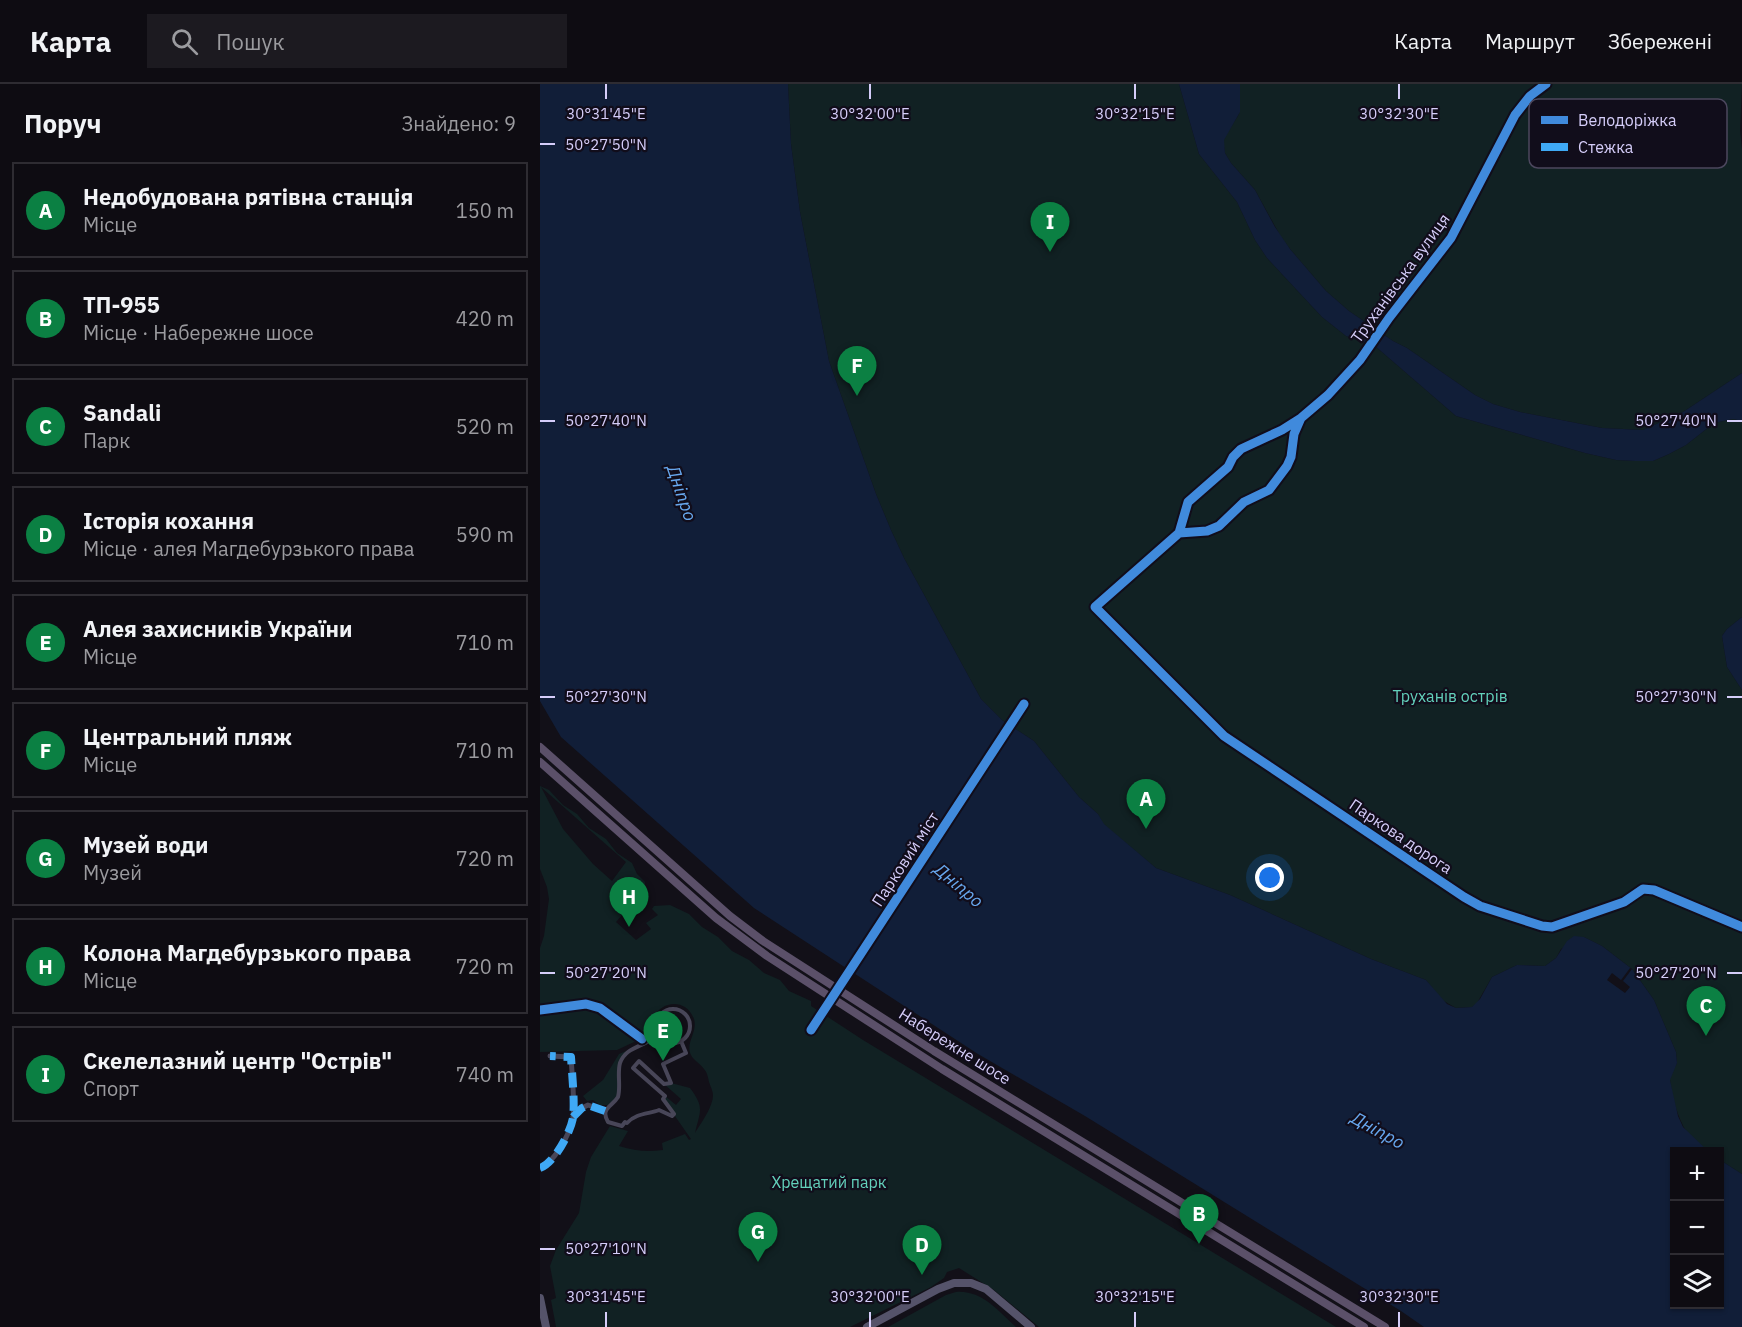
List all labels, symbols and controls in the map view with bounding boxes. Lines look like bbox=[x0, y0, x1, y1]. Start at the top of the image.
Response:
search box bbox=[147, 14, 567, 68]
text: Карта bbox=[30, 23, 111, 60]
icon: search bbox=[168, 25, 201, 58]
text: Пошук bbox=[216, 27, 285, 56]
text: Карта bbox=[1394, 27, 1452, 55]
text: Маршрут bbox=[1485, 27, 1575, 55]
text: Збережені bbox=[1608, 27, 1712, 55]
legend bbox=[1529, 99, 1727, 168]
text: 30°31'45"E bbox=[566, 104, 646, 123]
text: 30°32'00"E bbox=[830, 104, 910, 123]
text: 30°32'15"E bbox=[1095, 104, 1175, 123]
text: 30°32'30"E bbox=[1359, 104, 1439, 123]
text: Поруч bbox=[24, 106, 102, 140]
text: Знайдено: 9 bbox=[402, 110, 516, 137]
text: Велодоріжка bbox=[1578, 110, 1677, 130]
text: 50°27'50"N bbox=[565, 135, 647, 154]
text: Стежка bbox=[1578, 137, 1634, 157]
text: Недобудована рятівна станція bbox=[83, 182, 413, 211]
text: A bbox=[39, 197, 52, 224]
text: 150 m bbox=[456, 197, 514, 224]
pin: I bbox=[1030, 202, 1070, 252]
street label: Труханівська вулиця bbox=[1346, 209, 1454, 347]
text: Місце bbox=[83, 211, 137, 238]
text: ТП-955 bbox=[83, 290, 160, 319]
text: B bbox=[39, 305, 52, 332]
text: 420 m bbox=[456, 305, 514, 332]
text: Місце · Набережне шосе bbox=[83, 319, 314, 346]
pin: F bbox=[838, 346, 876, 396]
text: Sandali bbox=[83, 398, 161, 427]
text: 50°27'40"N bbox=[565, 411, 647, 430]
text: 50°27'40"N bbox=[1635, 411, 1717, 430]
text: C bbox=[39, 413, 52, 440]
text: 520 m bbox=[456, 413, 514, 440]
text: Парк bbox=[83, 427, 130, 454]
water label: Дніпро bbox=[661, 460, 702, 524]
text: Історія кохання bbox=[83, 506, 254, 535]
text: D bbox=[39, 521, 52, 548]
text: 590 m bbox=[456, 521, 514, 548]
text: Місце · алея Магдебурзького права bbox=[83, 535, 415, 562]
text: Алея захисників України bbox=[83, 614, 352, 643]
text: E bbox=[39, 629, 52, 656]
text: 710 m bbox=[456, 629, 514, 656]
text: Місце bbox=[83, 643, 137, 670]
park label: Труханів острів bbox=[1392, 686, 1508, 706]
text: 50°27'30"N bbox=[565, 687, 647, 706]
text: 50°27'30"N bbox=[1635, 687, 1717, 706]
text: Центральний пляж bbox=[83, 722, 292, 751]
text: F bbox=[40, 737, 51, 764]
text: 710 m bbox=[456, 737, 514, 764]
text: Місце bbox=[83, 751, 137, 778]
pin: A bbox=[1126, 780, 1166, 829]
street label: Паркова дорога bbox=[1346, 794, 1457, 878]
street label: Парковий міст bbox=[867, 808, 943, 910]
text: Музей води bbox=[83, 830, 208, 859]
text: G bbox=[38, 845, 53, 872]
text: 720 m bbox=[456, 845, 514, 872]
water label: Дніпро bbox=[928, 856, 989, 912]
text: Музей bbox=[83, 859, 142, 886]
your location bbox=[1255, 863, 1284, 892]
pin: H bbox=[610, 878, 649, 927]
text: Колона Магдебурзького права bbox=[83, 938, 411, 967]
text: H bbox=[38, 953, 53, 980]
text: 720 m bbox=[456, 953, 514, 980]
text: 50°27'20"N bbox=[565, 963, 647, 982]
text: 50°27'20"N bbox=[1635, 963, 1717, 982]
text: Місце bbox=[83, 967, 137, 994]
pin: C bbox=[1686, 986, 1726, 1036]
street label: Набережне шосе bbox=[895, 1004, 1015, 1089]
pin: E bbox=[644, 1012, 682, 1061]
text: Скелелазний центр "Острів" bbox=[83, 1046, 392, 1075]
text: I bbox=[41, 1061, 50, 1088]
text: 740 m bbox=[456, 1061, 514, 1088]
text: Спорт bbox=[83, 1075, 139, 1102]
water label: Дніпро bbox=[1345, 1105, 1409, 1154]
map controls bbox=[1670, 1147, 1724, 1309]
button: + bbox=[1670, 1147, 1724, 1201]
park label: Хрещатий парк bbox=[771, 1172, 887, 1192]
pin: B bbox=[1180, 1194, 1218, 1244]
button: − bbox=[1670, 1201, 1724, 1255]
pin: G bbox=[738, 1212, 778, 1262]
pin: D bbox=[902, 1226, 941, 1275]
text: 50°27'10"N bbox=[565, 1239, 647, 1258]
button: layers bbox=[1670, 1255, 1724, 1309]
text: 30°31'45"E bbox=[566, 1287, 646, 1306]
text: 30°32'00"E bbox=[830, 1287, 910, 1306]
text: 30°32'15"E bbox=[1095, 1287, 1175, 1306]
text: 30°32'30"E bbox=[1359, 1287, 1439, 1306]

